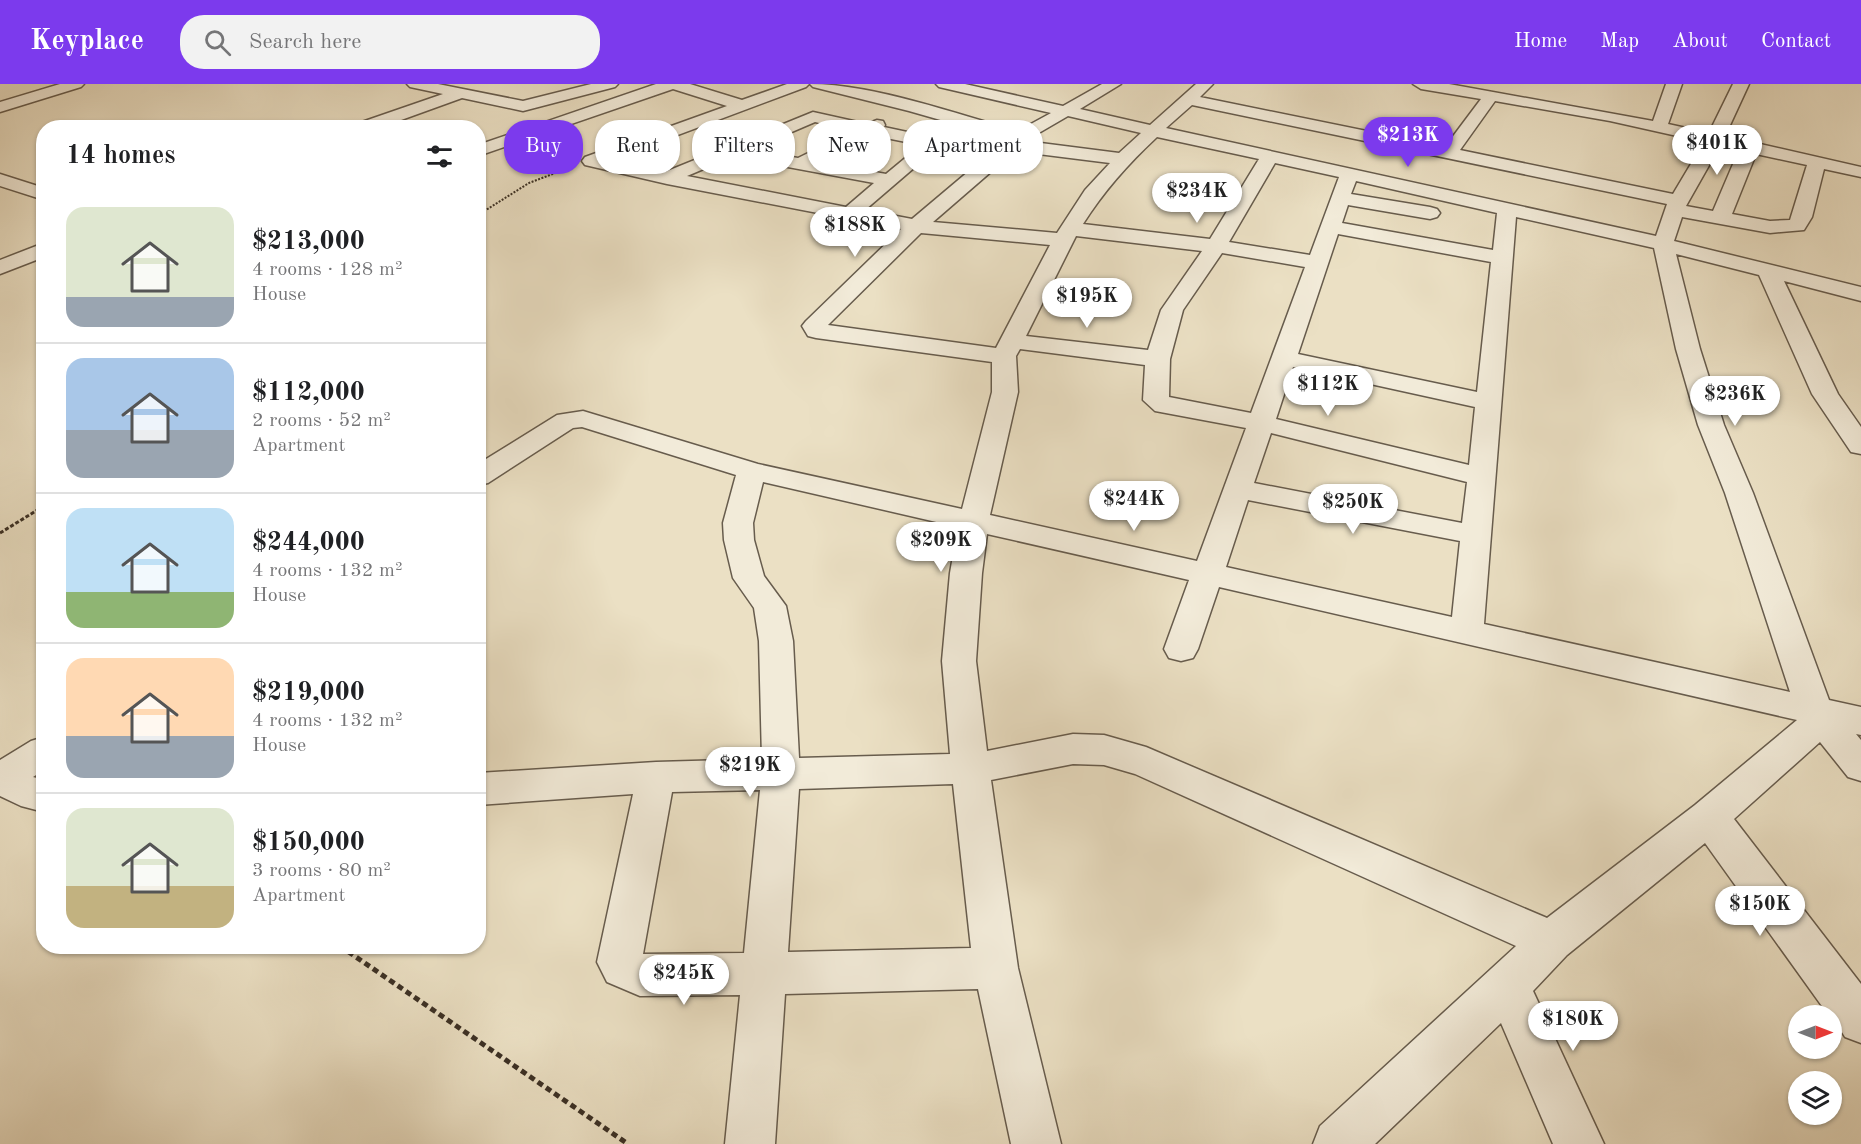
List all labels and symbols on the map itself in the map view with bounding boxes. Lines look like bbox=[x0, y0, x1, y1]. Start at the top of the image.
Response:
pin: $213K bbox=[1366, 117, 1450, 168]
pin: $401K bbox=[1675, 125, 1759, 176]
pin: $234K bbox=[1155, 173, 1239, 224]
pin: $188K bbox=[813, 207, 897, 258]
pin: $195K bbox=[1045, 278, 1129, 329]
pin: $112K bbox=[1286, 366, 1370, 417]
pin: $236K bbox=[1693, 376, 1777, 427]
pin: $244K bbox=[1092, 481, 1176, 532]
pin: $250K bbox=[1311, 484, 1395, 535]
pin: $209K bbox=[899, 522, 983, 573]
pin: $219K bbox=[708, 747, 792, 798]
pin: $150K bbox=[1718, 886, 1802, 937]
pin: $245K bbox=[642, 955, 726, 1006]
pin: $180K bbox=[1531, 1001, 1615, 1052]
north arrow bbox=[1788, 1005, 1842, 1059]

